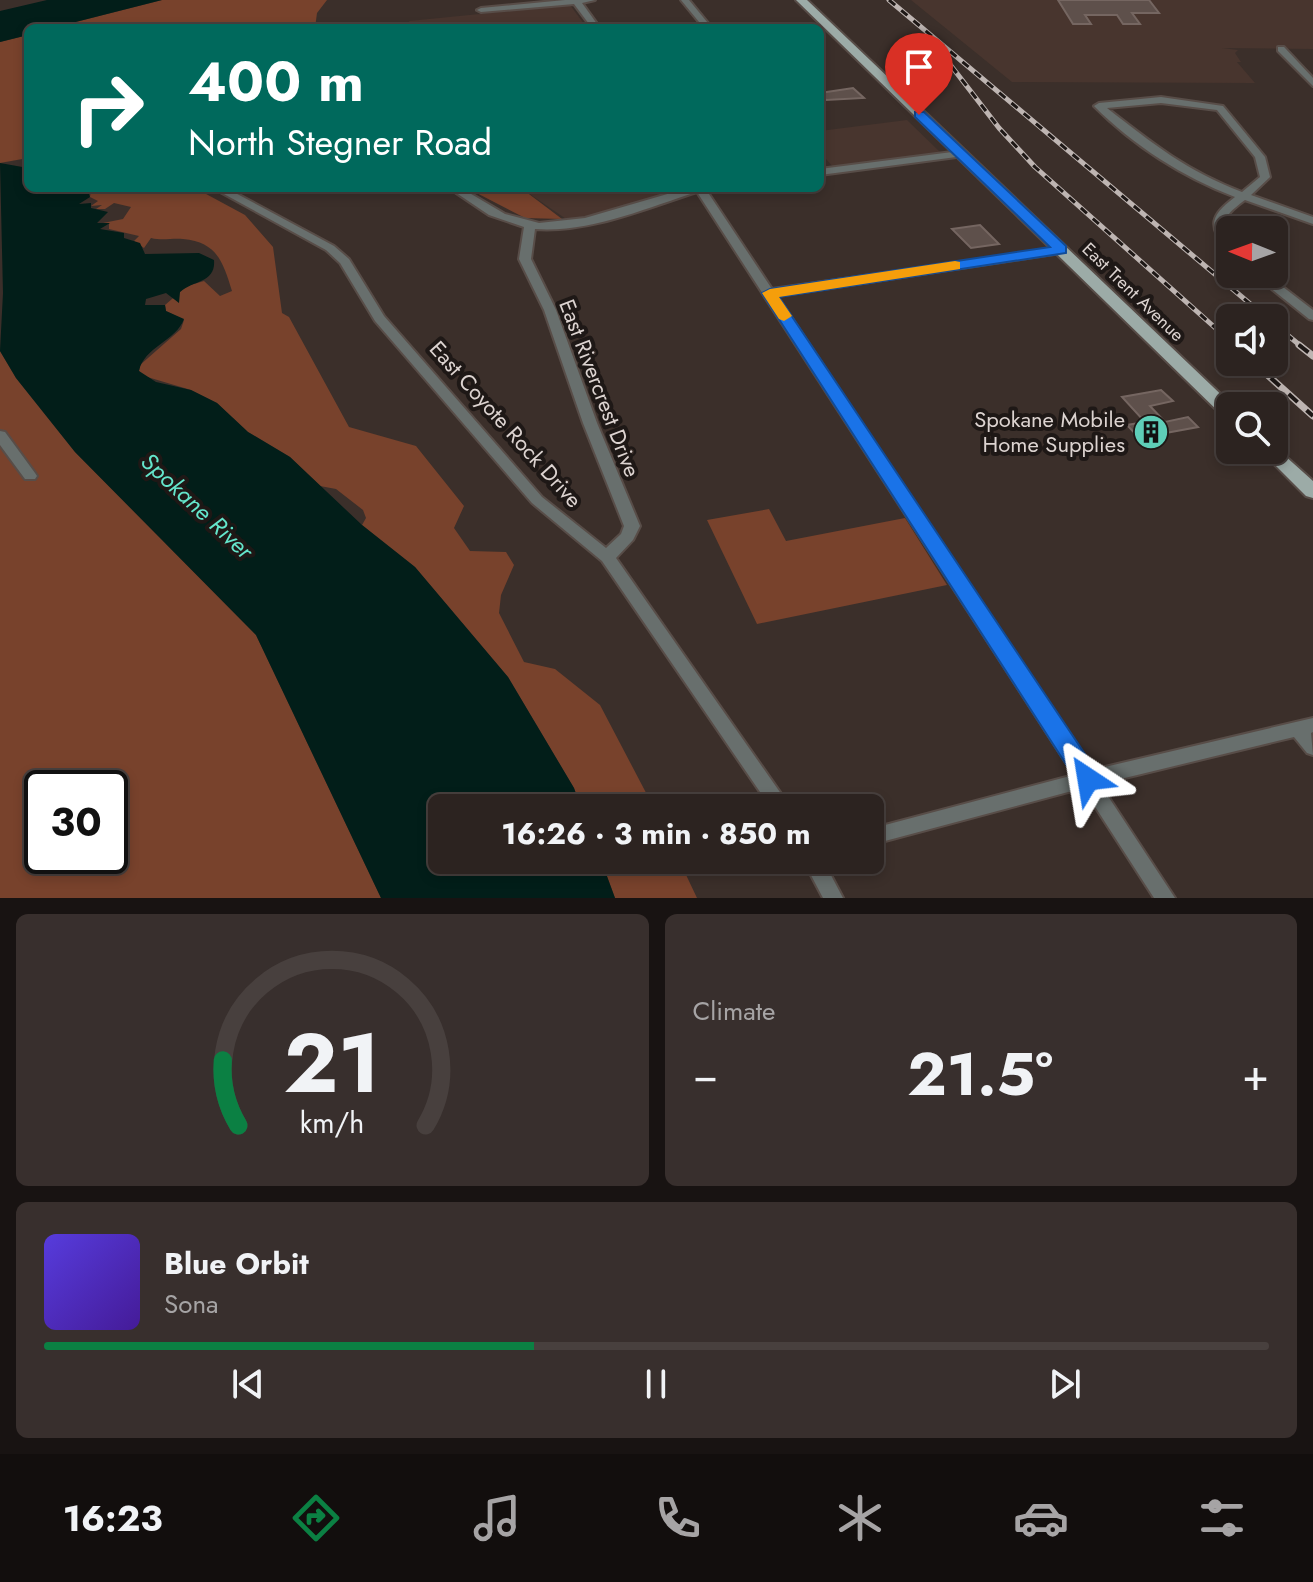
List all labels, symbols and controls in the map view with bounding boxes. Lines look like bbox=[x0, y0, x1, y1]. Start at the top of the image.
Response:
pin bbox=[885, 33, 953, 115]
text: 400 m bbox=[188, 41, 364, 122]
icon: arrive bbox=[897, 45, 941, 89]
icon: right bbox=[56, 56, 160, 160]
text: North Stegner Road bbox=[188, 116, 492, 168]
north arrow bbox=[1216, 216, 1288, 288]
map controls bbox=[1216, 216, 1288, 464]
street label: East Trent Avenue bbox=[1076, 236, 1190, 348]
street label: East Rivercrest Drive bbox=[551, 294, 649, 482]
button: sound bbox=[1216, 304, 1288, 376]
street label: East Coyote Rock Drive bbox=[422, 333, 590, 515]
button: search bbox=[1216, 392, 1288, 464]
place label: Spokane Mobile Home Supplies bbox=[974, 403, 1125, 460]
building icon: Spokane Mobile Home Supplies bbox=[1132, 413, 1170, 451]
water label: Spokane River bbox=[133, 444, 263, 568]
position arrow bbox=[1046, 737, 1130, 821]
speed limit sign: 30 bbox=[24, 770, 128, 874]
text: 16:26 · 3 min · 850 m bbox=[501, 812, 811, 855]
text: Climate bbox=[693, 992, 775, 1030]
text: 21 bbox=[284, 1003, 381, 1123]
text: 21.5° bbox=[907, 1031, 1053, 1118]
text: − bbox=[693, 1043, 718, 1107]
text: + bbox=[1242, 1043, 1269, 1107]
text: km/h bbox=[300, 1102, 365, 1144]
text: Blue Orbit bbox=[164, 1242, 309, 1285]
text: Sona bbox=[164, 1285, 219, 1323]
icon: previous bbox=[226, 1362, 270, 1406]
icon: pause bbox=[634, 1362, 678, 1406]
icon: next bbox=[1043, 1362, 1087, 1406]
icon: directions bbox=[288, 1490, 344, 1546]
icon: music bbox=[469, 1490, 525, 1546]
icon: phone bbox=[650, 1490, 706, 1546]
icon: climate bbox=[832, 1490, 888, 1546]
icon: car bbox=[1013, 1490, 1069, 1546]
icon: filters bbox=[1194, 1490, 1250, 1546]
text: 16:23 bbox=[63, 1492, 163, 1544]

